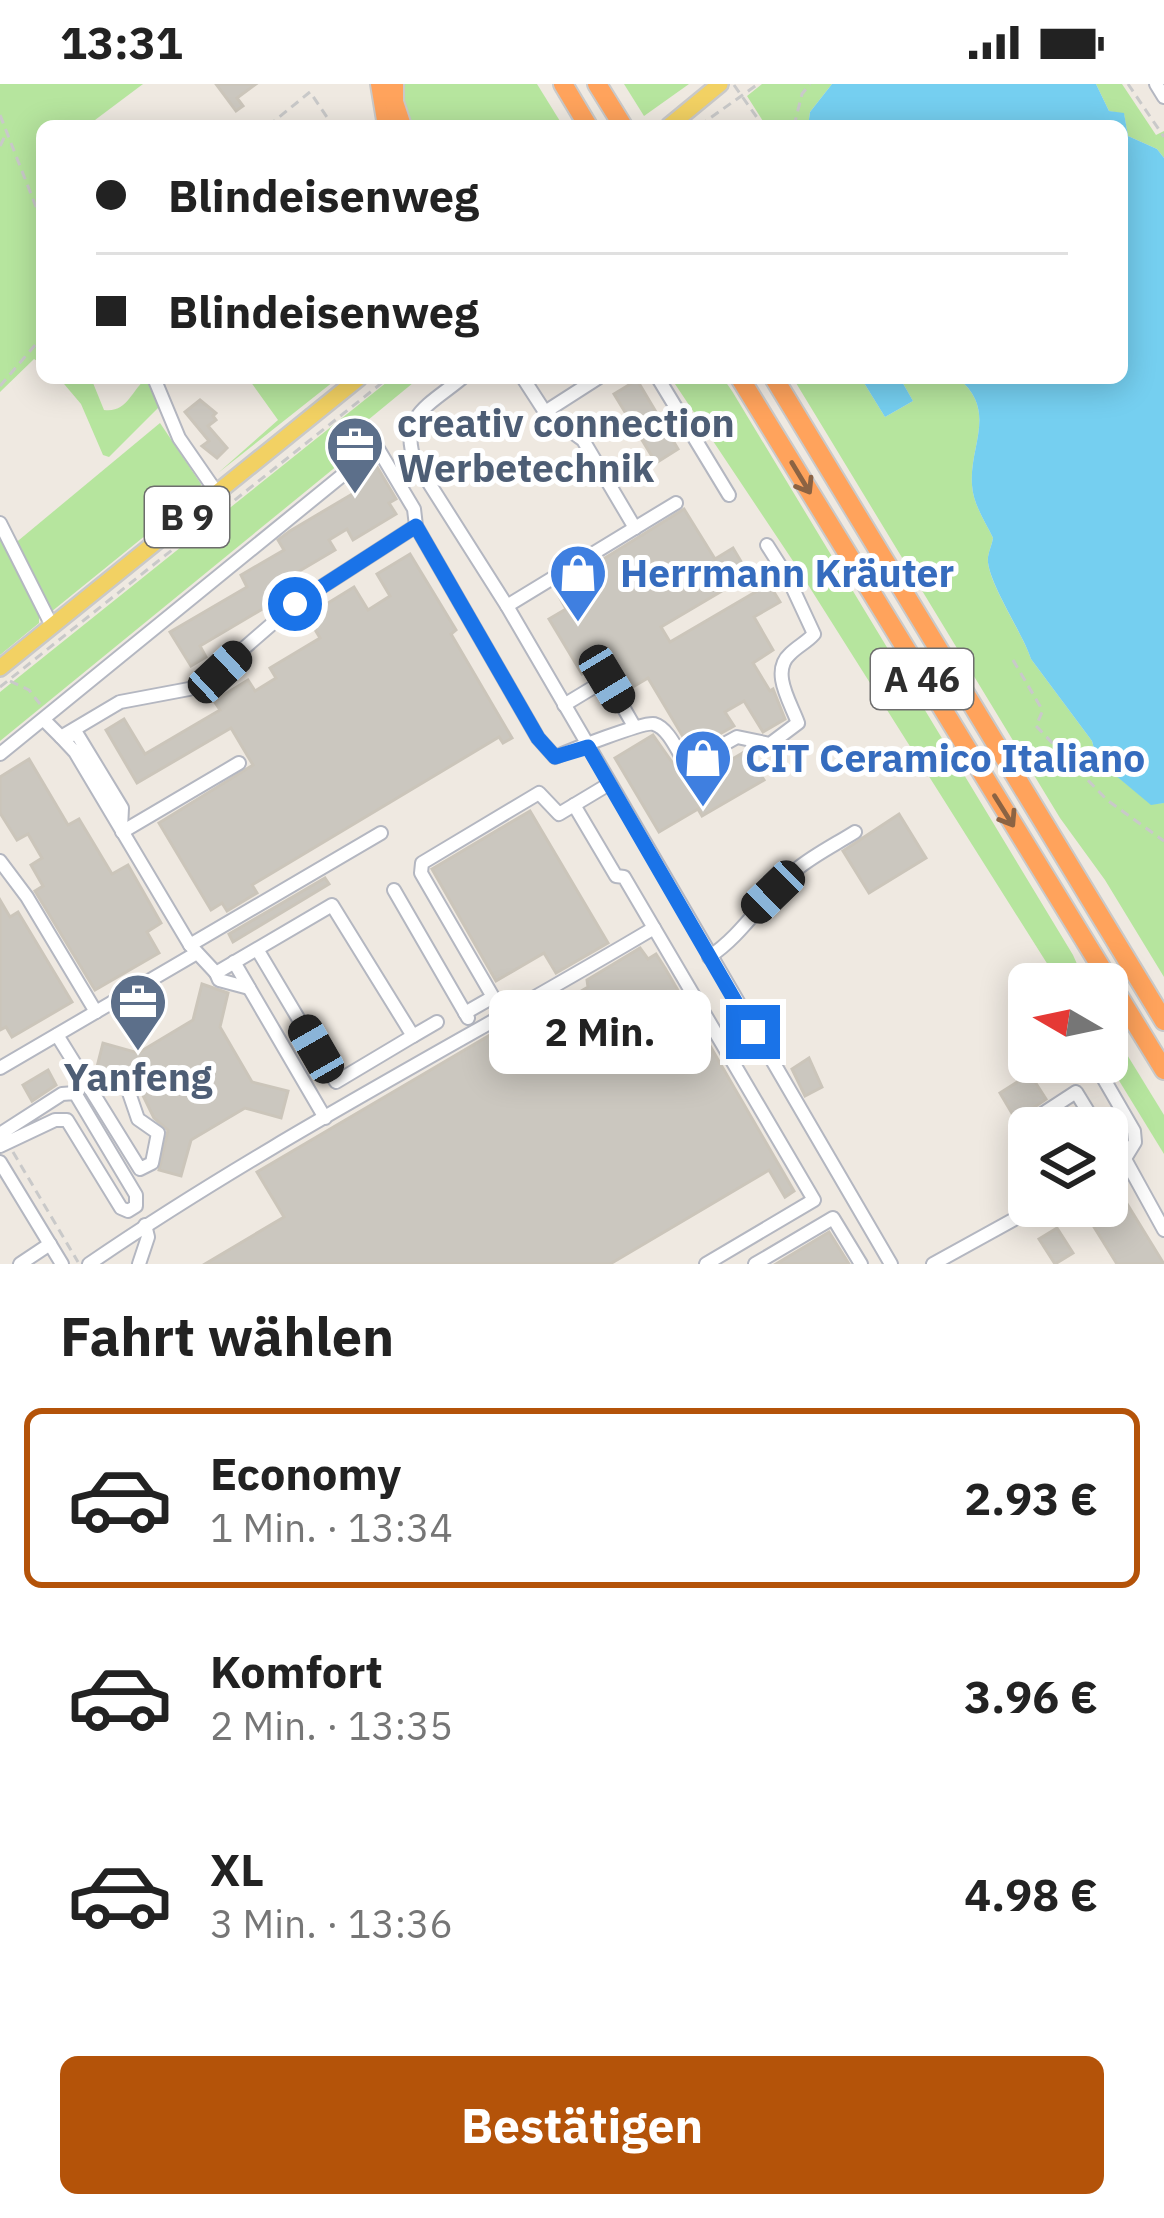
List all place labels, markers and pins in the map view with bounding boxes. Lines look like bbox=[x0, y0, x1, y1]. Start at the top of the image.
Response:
place label: creativ connection Werbetechnik bbox=[397, 397, 735, 493]
office icon: creativ connection Werbetechnik bbox=[324, 414, 386, 496]
shop icon: Herrmann Kräuter bbox=[547, 542, 609, 624]
place label: Herrmann Kräuter bbox=[620, 547, 954, 598]
shop icon: CIT Ceramico Italiano bbox=[672, 727, 734, 809]
place label: CIT Ceramico Italiano bbox=[745, 732, 1145, 783]
office icon: Yanfeng bbox=[107, 971, 169, 1053]
place label: Yanfeng bbox=[64, 1051, 213, 1102]

